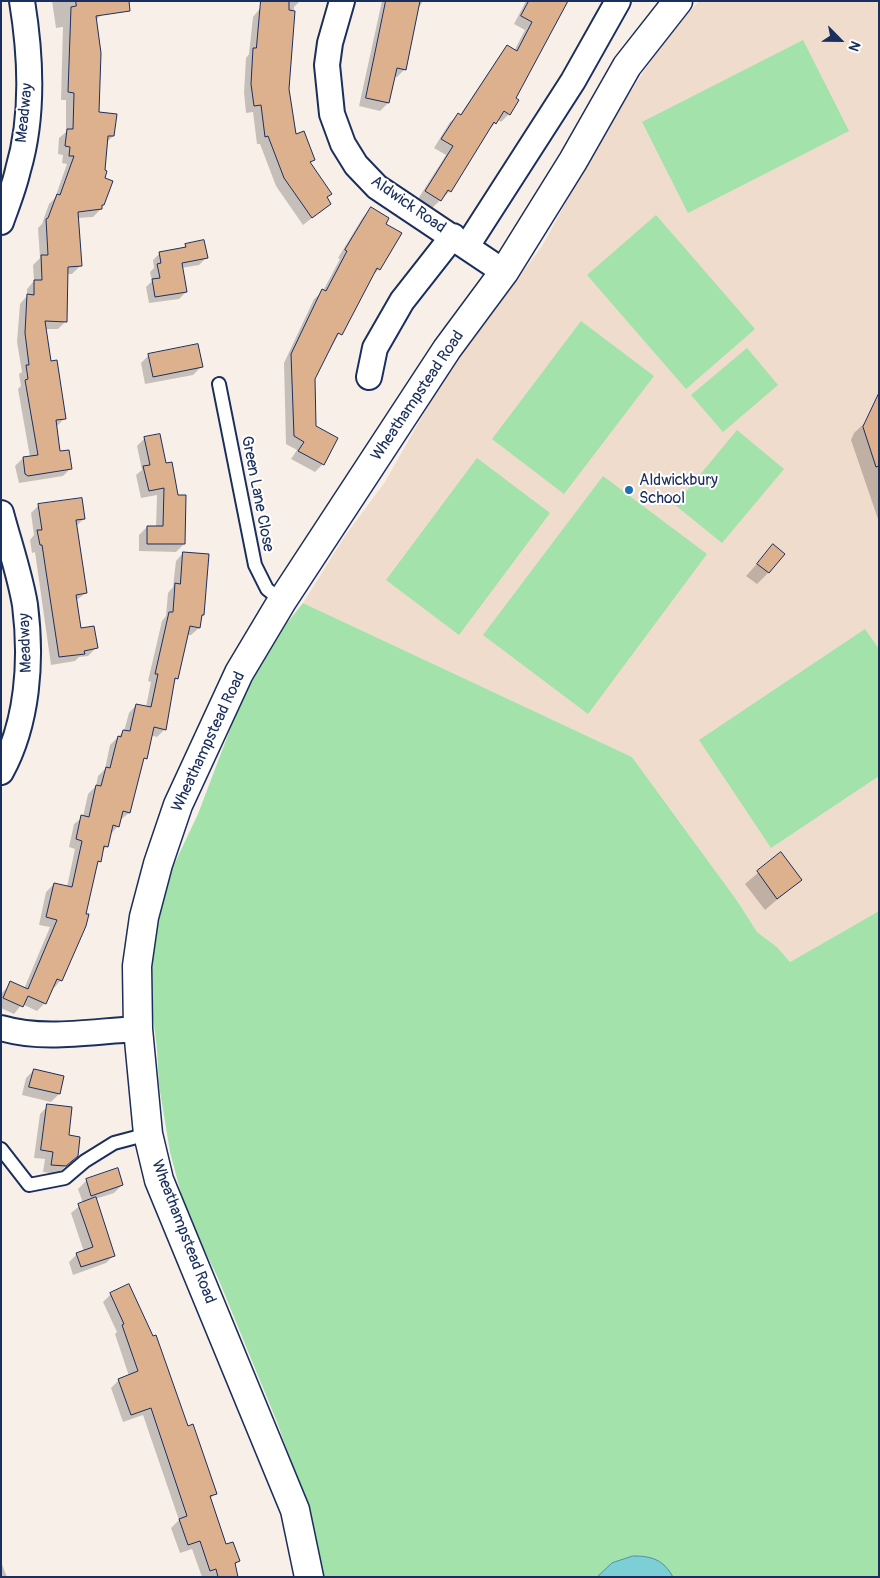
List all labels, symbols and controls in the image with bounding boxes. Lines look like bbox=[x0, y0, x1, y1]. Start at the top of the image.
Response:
north arrow bbox=[815, 15, 865, 65]
text: N bbox=[845, 38, 864, 54]
street label: Meadway bbox=[12, 82, 38, 144]
street label: Aldwick Road bbox=[367, 172, 449, 238]
street label: Wheathampstead Road bbox=[367, 327, 469, 465]
street label: Green Lane Close bbox=[236, 434, 278, 554]
place label: Aldwickbury School bbox=[639, 471, 718, 509]
marker: Aldwickbury School bbox=[623, 484, 635, 496]
street label: Meadway bbox=[15, 613, 37, 673]
street label: Wheathampstead Road bbox=[168, 669, 250, 815]
street label: Wheathampstead Road bbox=[147, 1157, 219, 1307]

